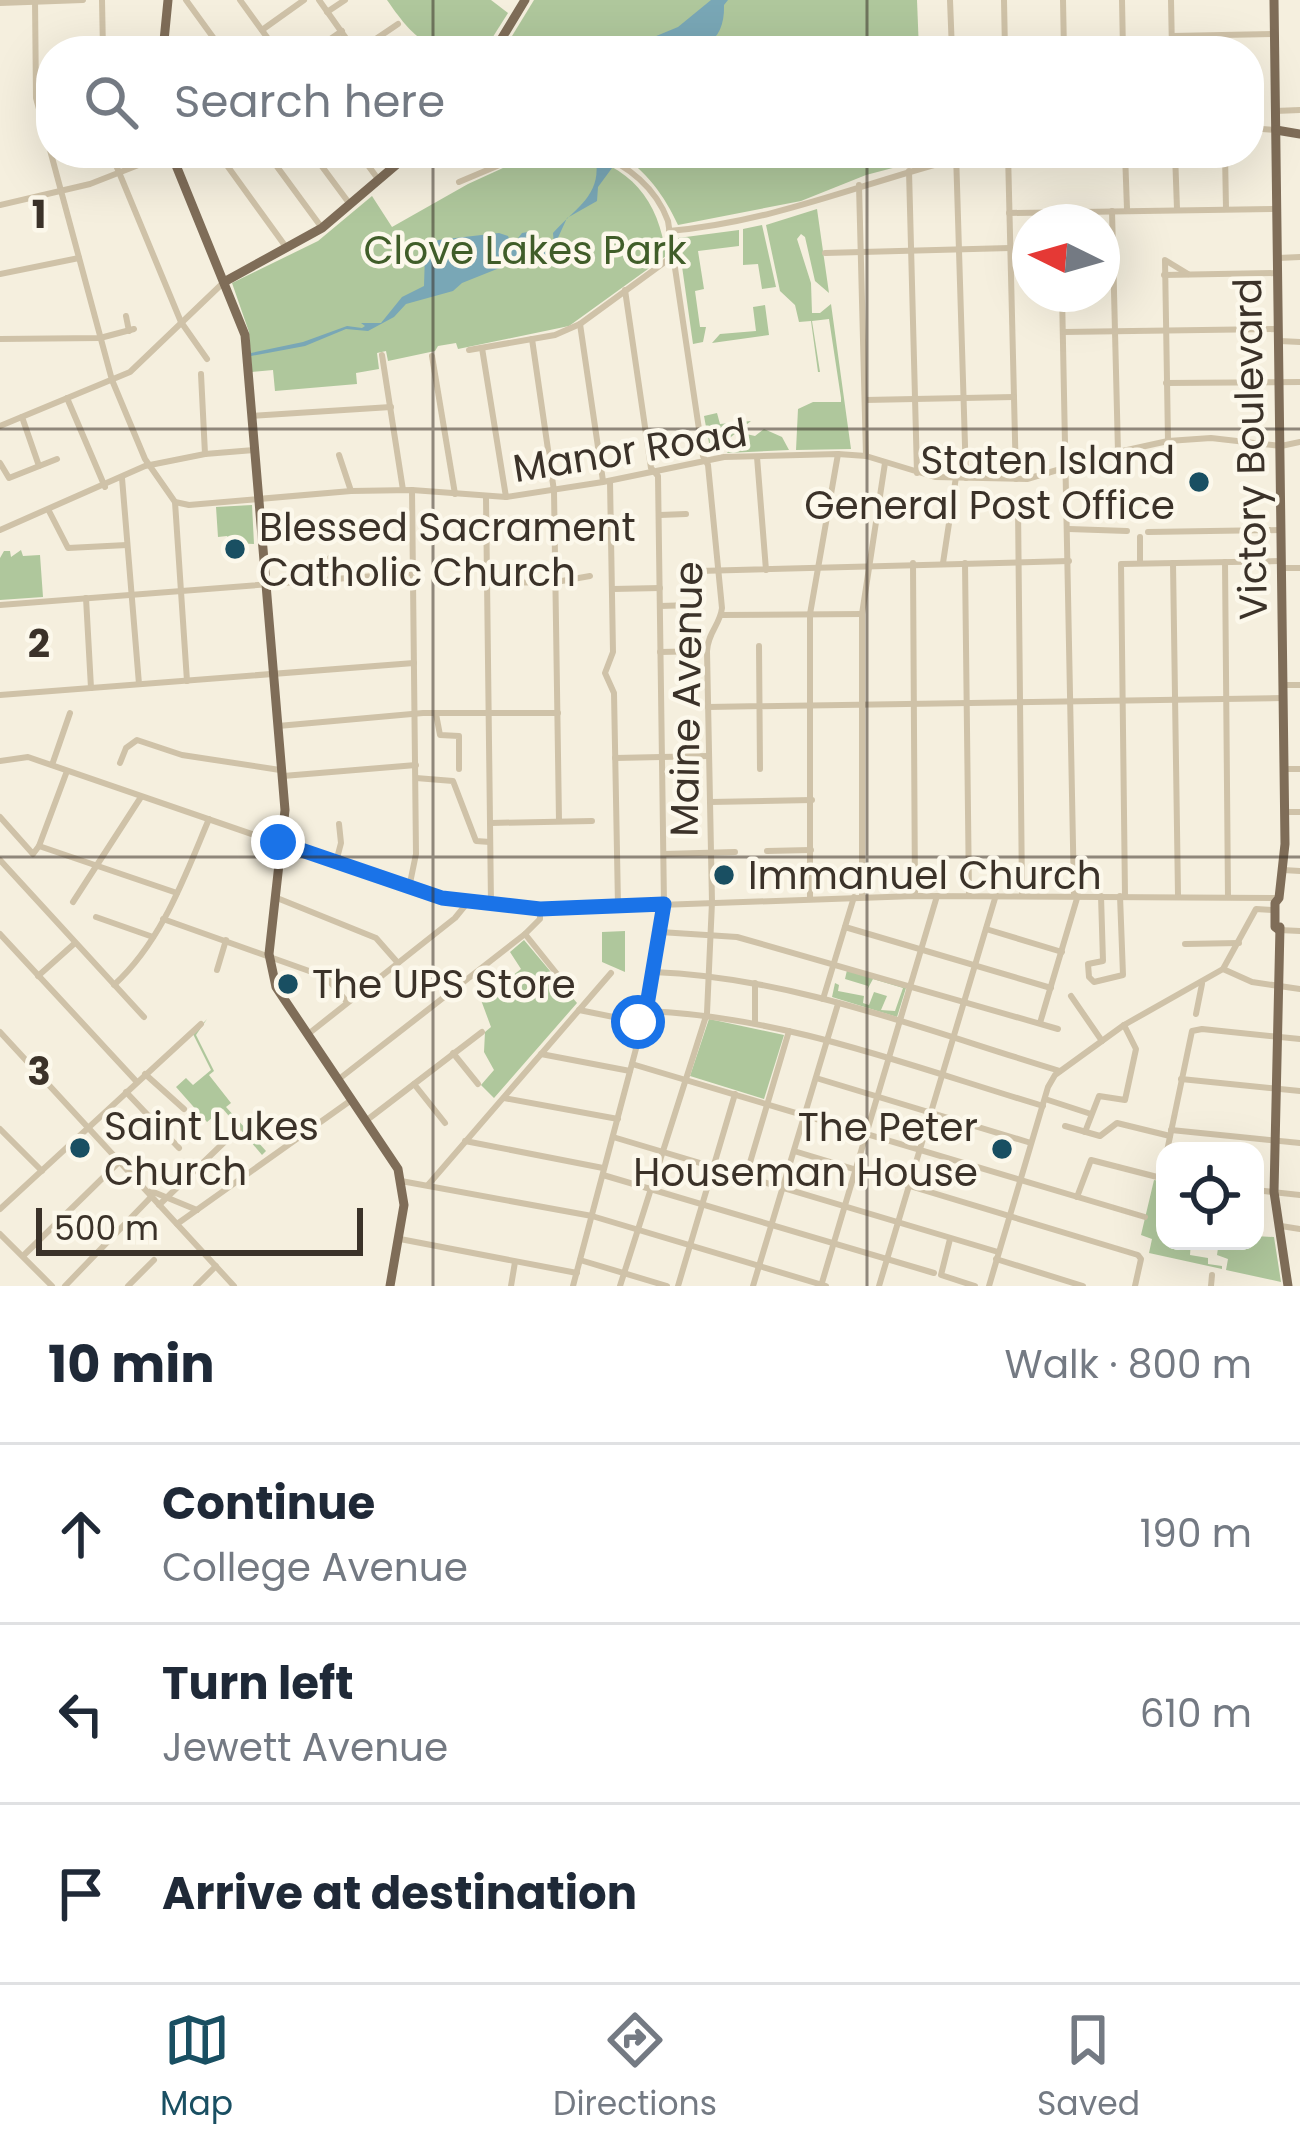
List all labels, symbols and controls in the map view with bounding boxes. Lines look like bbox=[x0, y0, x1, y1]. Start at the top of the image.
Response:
search box bbox=[36, 36, 1264, 168]
icon: search bbox=[78, 69, 144, 135]
text: Search here bbox=[174, 70, 445, 133]
text: 1 bbox=[32, 187, 46, 242]
north arrow bbox=[1012, 204, 1120, 312]
park label: Clove Lakes Park bbox=[364, 223, 686, 278]
street label: Victory Boulevard bbox=[1220, 277, 1281, 621]
street label: Manor Road bbox=[509, 405, 751, 496]
place label: Staten Island General Post Office bbox=[804, 433, 1175, 533]
marker: Staten Island General Post Office bbox=[1186, 469, 1212, 495]
place label: Blessed Sacrament Catholic Church bbox=[259, 500, 636, 600]
marker: Blessed Sacrament Catholic Church bbox=[222, 536, 248, 562]
street label: Maine Avenue bbox=[657, 561, 716, 837]
text: 2 bbox=[28, 616, 50, 671]
route end bbox=[251, 815, 305, 869]
place label: Immanuel Church bbox=[748, 848, 1102, 903]
marker: Immanuel Church bbox=[711, 862, 737, 888]
place label: The UPS Store bbox=[312, 957, 576, 1012]
marker: The UPS Store bbox=[275, 971, 301, 997]
route start bbox=[611, 995, 665, 1049]
text: 3 bbox=[27, 1044, 51, 1099]
place label: Saint Lukes Church bbox=[104, 1099, 319, 1199]
place label: The Peter Houseman House bbox=[633, 1100, 978, 1200]
marker: Saint Lukes Church bbox=[67, 1135, 93, 1161]
marker: The Peter Houseman House bbox=[989, 1136, 1015, 1162]
map controls bbox=[1156, 1142, 1264, 1250]
button: locate bbox=[1156, 1142, 1264, 1250]
scale bar bbox=[36, 1202, 363, 1255]
text: 500 m bbox=[54, 1205, 159, 1252]
text: 10 min bbox=[48, 1328, 215, 1400]
text: Walk · 800 m bbox=[1005, 1337, 1252, 1392]
text: Continue bbox=[162, 1472, 375, 1535]
icon: ahead bbox=[48, 1501, 114, 1567]
text: 190 m bbox=[1140, 1506, 1252, 1561]
text: College Avenue bbox=[162, 1540, 468, 1595]
text: Turn left bbox=[162, 1652, 354, 1715]
icon: left bbox=[48, 1681, 114, 1747]
text: 610 m bbox=[1140, 1686, 1252, 1741]
text: Jewett Avenue bbox=[162, 1720, 448, 1775]
icon: arrive bbox=[48, 1861, 114, 1927]
text: Arrive at destination bbox=[162, 1862, 637, 1925]
tab: Map bbox=[160, 2007, 233, 2129]
tab: Directions bbox=[553, 2007, 717, 2129]
tab: Saved bbox=[1037, 2007, 1140, 2129]

